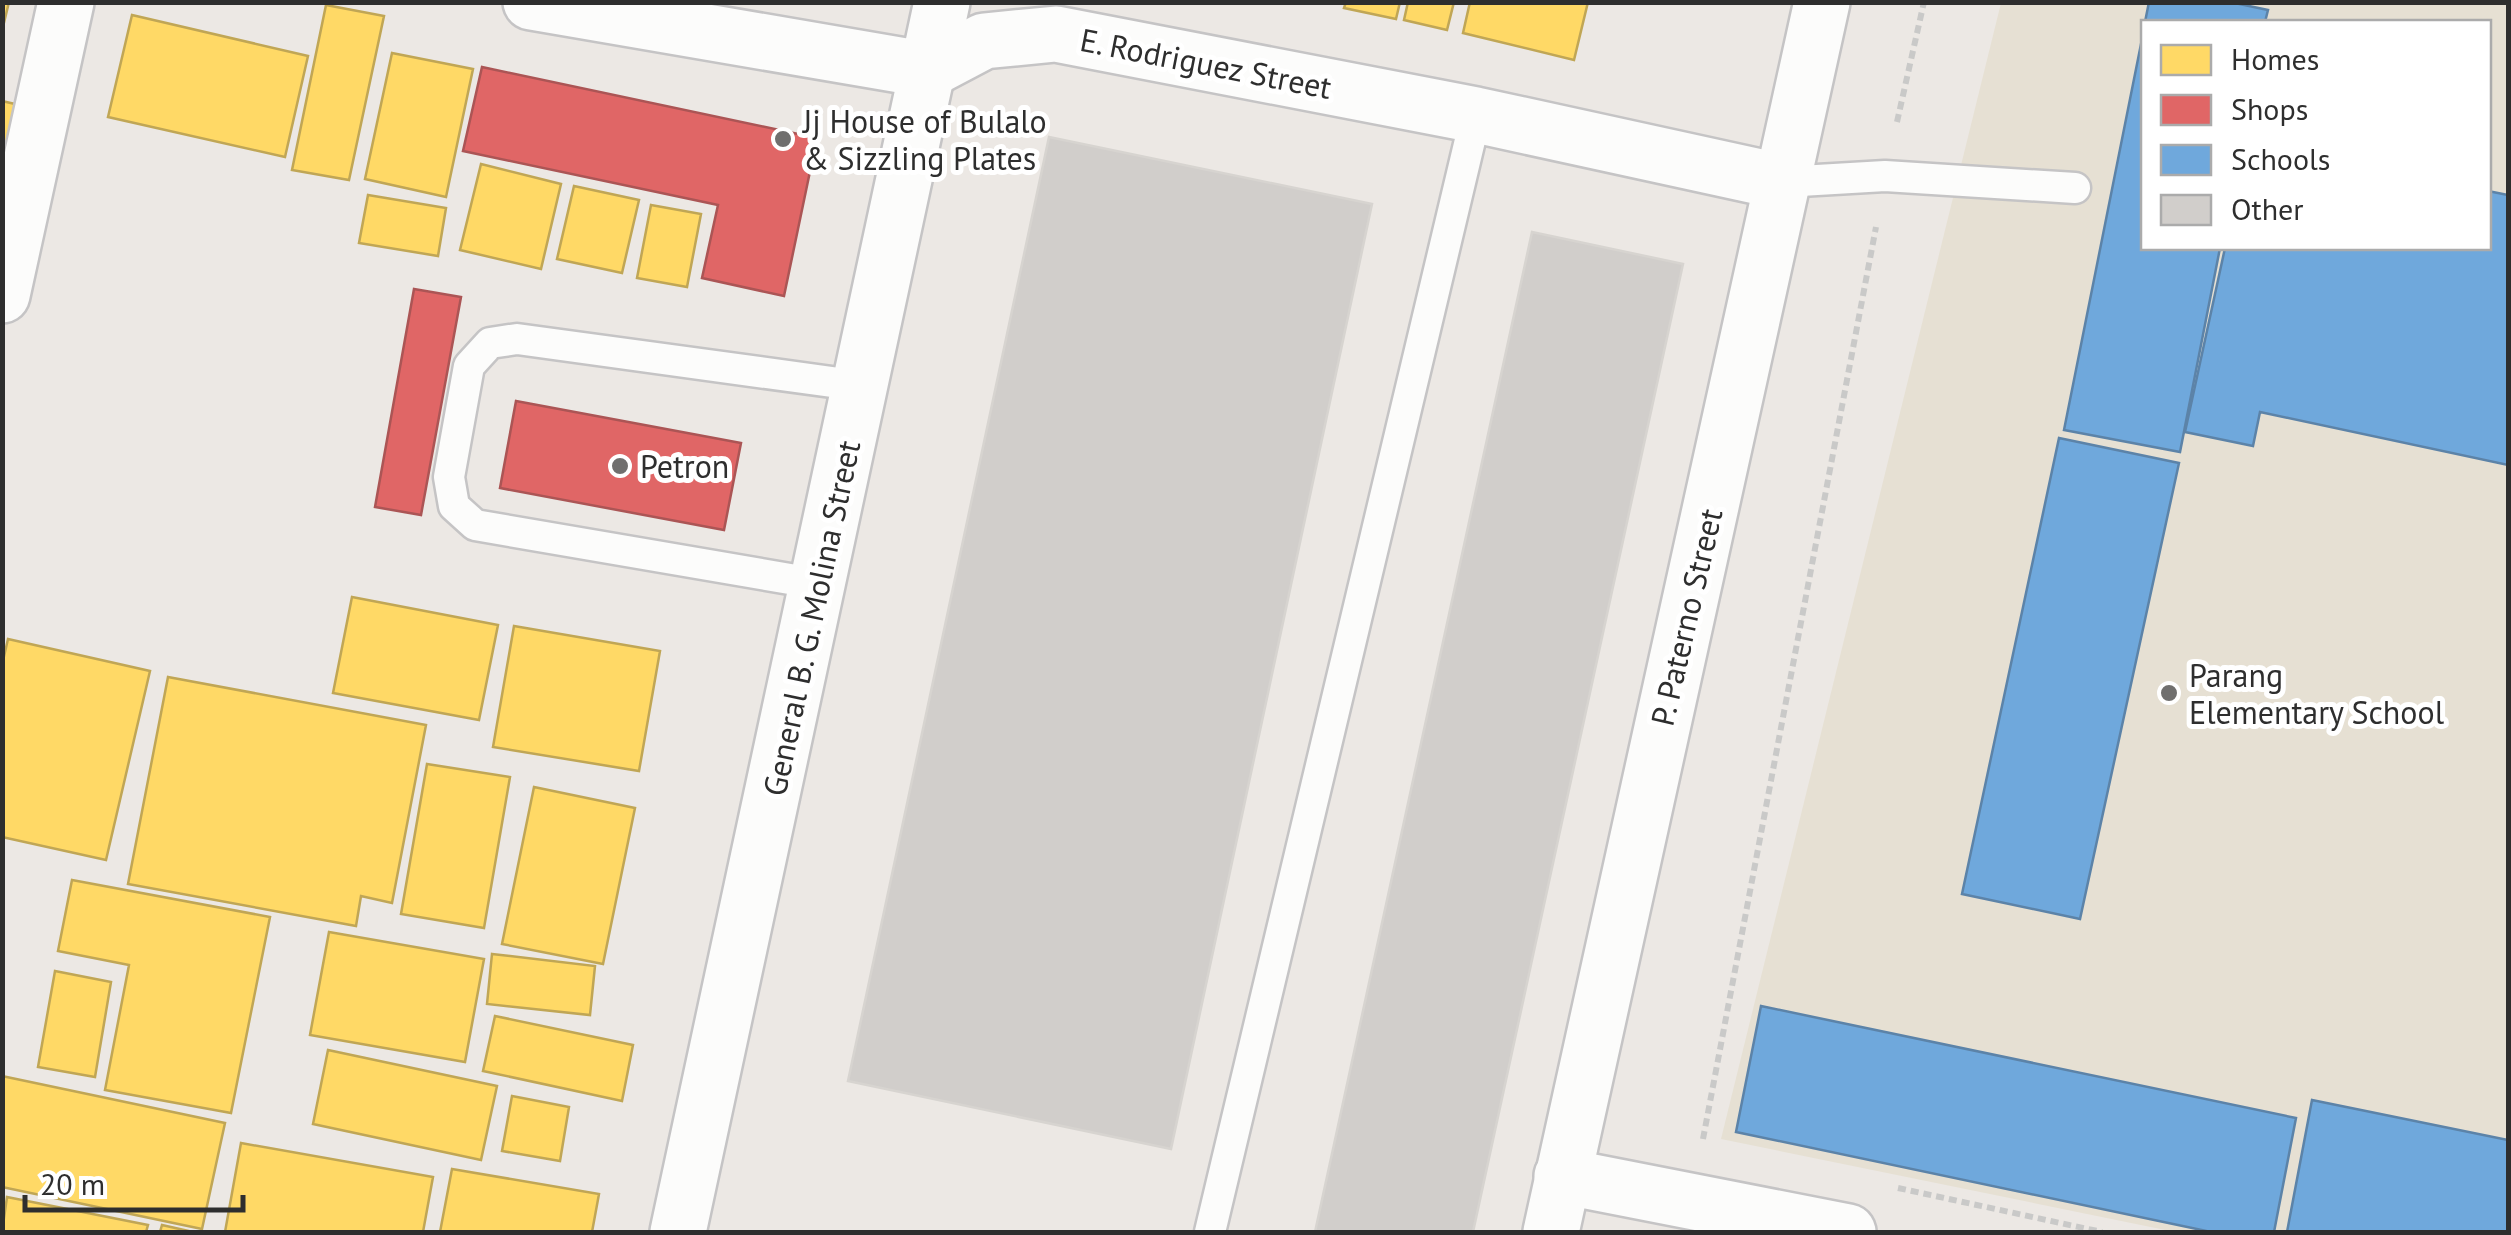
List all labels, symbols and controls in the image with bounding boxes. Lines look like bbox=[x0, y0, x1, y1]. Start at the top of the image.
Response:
street label: E. Rodriguez Street bbox=[1077, 18, 1335, 108]
legend bbox=[2141, 20, 2491, 250]
text: Homes bbox=[2231, 39, 2319, 78]
text: Shops bbox=[2231, 89, 2308, 128]
place label: Jj House of Bulalo & Sizzling Plates bbox=[801, 100, 1047, 179]
marker: Jj House of Bulalo & Sizzling Plates bbox=[772, 128, 794, 150]
text: Schools bbox=[2231, 139, 2330, 178]
text: Other bbox=[2231, 189, 2304, 228]
street label: General B. G. Molina Street bbox=[753, 436, 869, 800]
place label: Petron bbox=[640, 445, 729, 487]
marker: Petron bbox=[609, 455, 631, 477]
street label: P. Paterno Street bbox=[1641, 504, 1731, 730]
place label: Parang Elementary School bbox=[2189, 654, 2445, 733]
marker: Parang Elementary School bbox=[2158, 682, 2180, 704]
scale bar bbox=[25, 1150, 242, 1212]
text: 20 m bbox=[40, 1164, 105, 1203]

